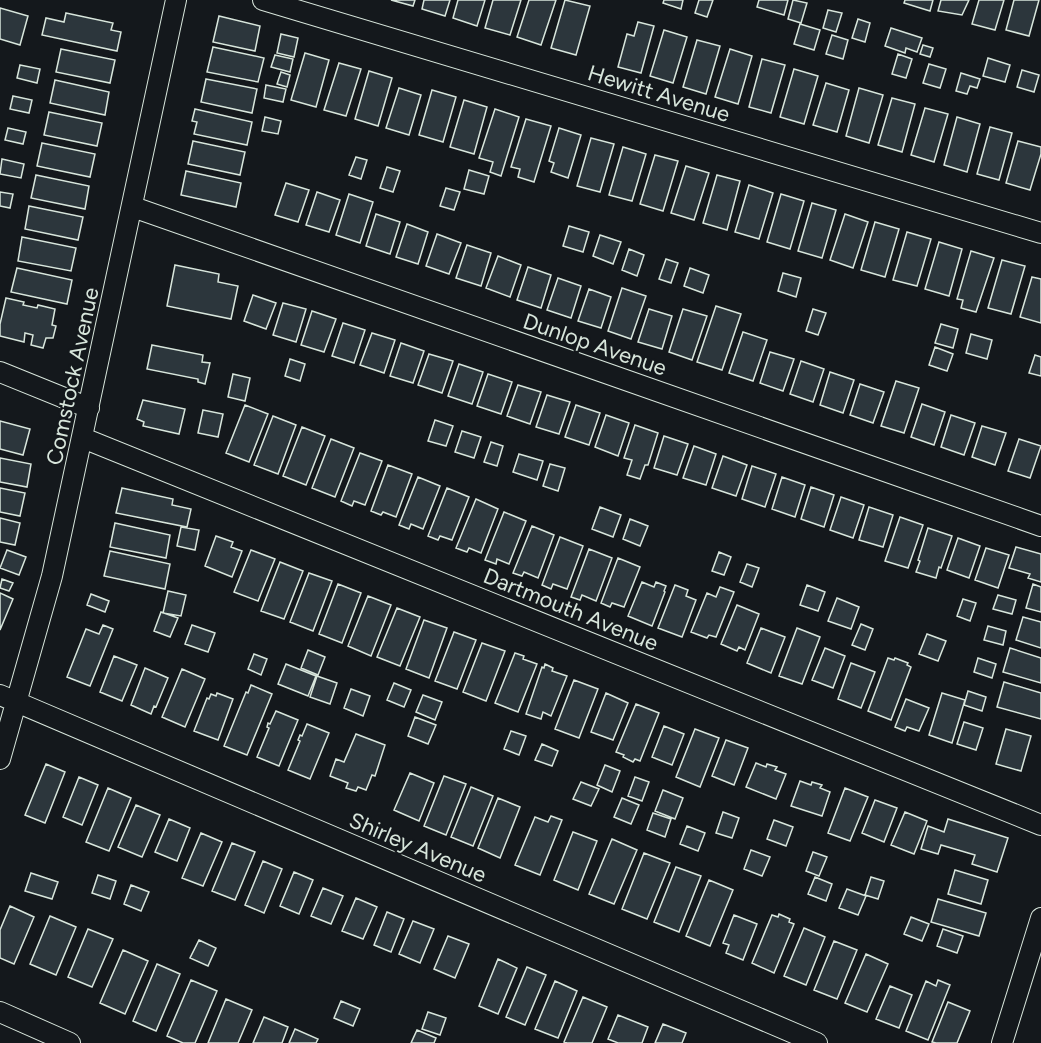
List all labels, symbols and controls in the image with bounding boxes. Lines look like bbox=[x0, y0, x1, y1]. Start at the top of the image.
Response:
street label: Hewitt Avenue bbox=[585, 59, 733, 128]
street label: Comstock Avenue bbox=[40, 285, 105, 467]
street label: Dunlop Avenue bbox=[519, 307, 670, 382]
street label: Dartmouth Avenue bbox=[479, 562, 662, 657]
street label: Shirley Avenue bbox=[345, 806, 490, 888]

